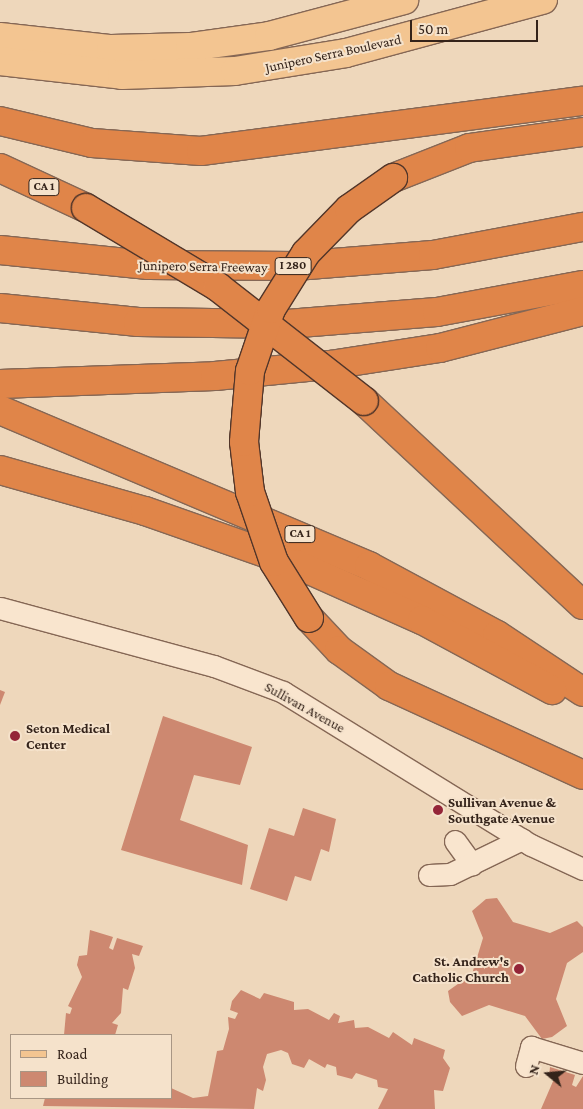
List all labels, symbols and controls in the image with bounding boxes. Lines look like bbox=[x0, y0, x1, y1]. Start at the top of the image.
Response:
scale bar bbox=[413, 10, 540, 42]
text: 50 m bbox=[418, 21, 448, 37]
street label: Junipero Serra Boulevard bbox=[263, 30, 403, 76]
road number: CA 1 bbox=[28, 178, 60, 196]
street label: Junipero Serra Freeway bbox=[138, 256, 268, 276]
road number: I 280 bbox=[274, 256, 312, 276]
road number: CA 1 bbox=[284, 524, 316, 544]
street label: Sullivan Avenue bbox=[262, 678, 348, 736]
place label: Seton Medical Center bbox=[26, 720, 110, 752]
marker: Seton Medical Center bbox=[8, 729, 22, 743]
place label: Sullivan Avenue & Southgate Avenue bbox=[448, 794, 556, 826]
marker: Sullivan Avenue & Southgate Avenue bbox=[432, 804, 444, 816]
place label: St. Andrew's Catholic Church bbox=[412, 953, 509, 986]
marker: St. Andrew's Catholic Church bbox=[513, 963, 525, 975]
legend bbox=[10, 1034, 172, 1099]
text: Road bbox=[57, 1046, 87, 1062]
north arrow bbox=[523, 1049, 573, 1099]
text: N bbox=[525, 1063, 543, 1077]
text: Building bbox=[57, 1071, 108, 1087]

